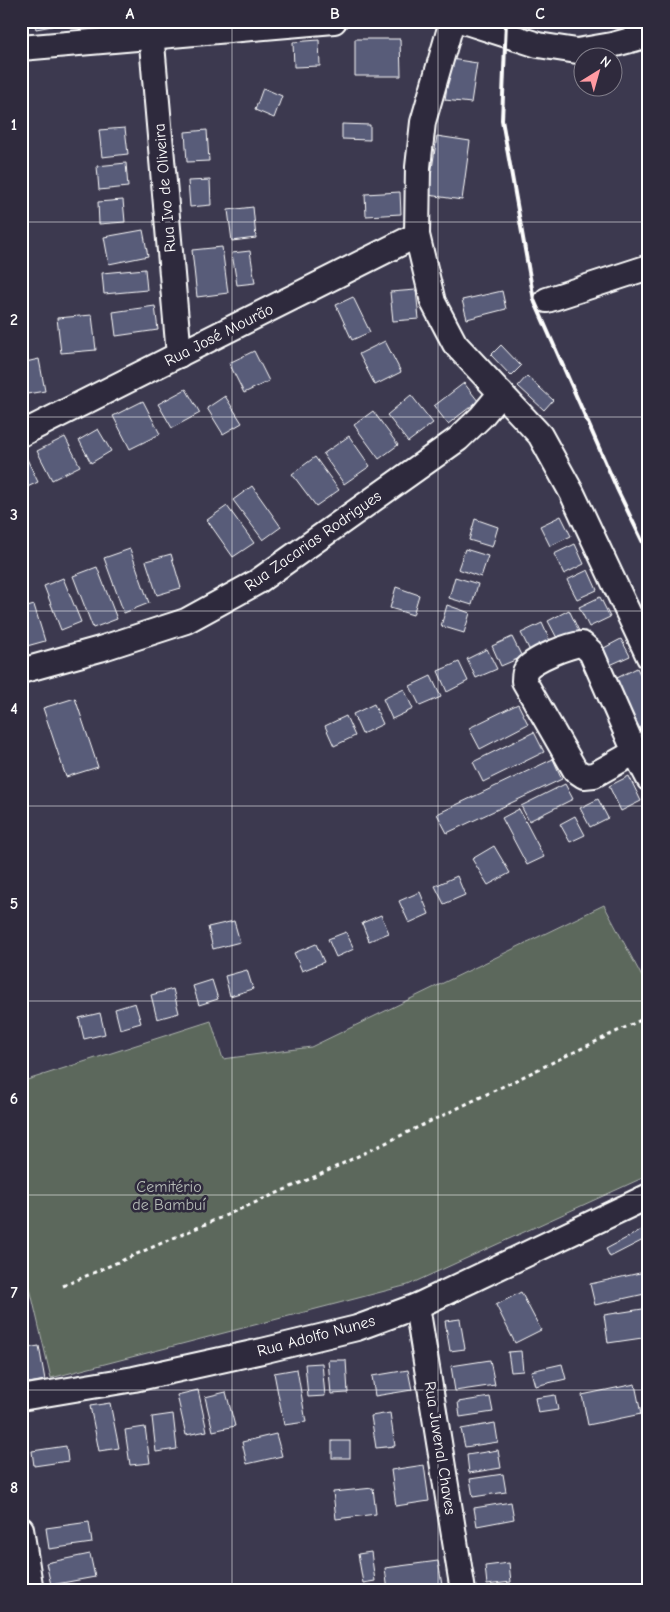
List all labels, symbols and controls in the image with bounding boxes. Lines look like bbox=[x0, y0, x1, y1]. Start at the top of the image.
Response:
text: A bbox=[126, 5, 135, 23]
text: B bbox=[330, 5, 340, 23]
text: C bbox=[535, 5, 545, 23]
north arrow bbox=[572, 48, 622, 98]
text: N bbox=[597, 52, 614, 72]
text: 1 bbox=[11, 116, 17, 134]
street label: Rua Ivo de Oliveira bbox=[150, 123, 180, 253]
street label: Rua José Mourão bbox=[162, 300, 276, 370]
text: 2 bbox=[10, 311, 18, 329]
street label: Rua Zacarias Rodrigues bbox=[241, 487, 385, 595]
text: 3 bbox=[10, 506, 18, 524]
text: 4 bbox=[10, 700, 18, 718]
text: 5 bbox=[10, 895, 18, 913]
text: 6 bbox=[10, 1090, 18, 1108]
park label: Cemitério de Bambuí bbox=[132, 1178, 206, 1214]
text: 7 bbox=[10, 1284, 18, 1302]
street label: Rua Adolfo Nunes bbox=[255, 1312, 377, 1360]
street label: Rua Juvenal Chaves bbox=[421, 1380, 459, 1516]
text: 8 bbox=[10, 1479, 18, 1497]

